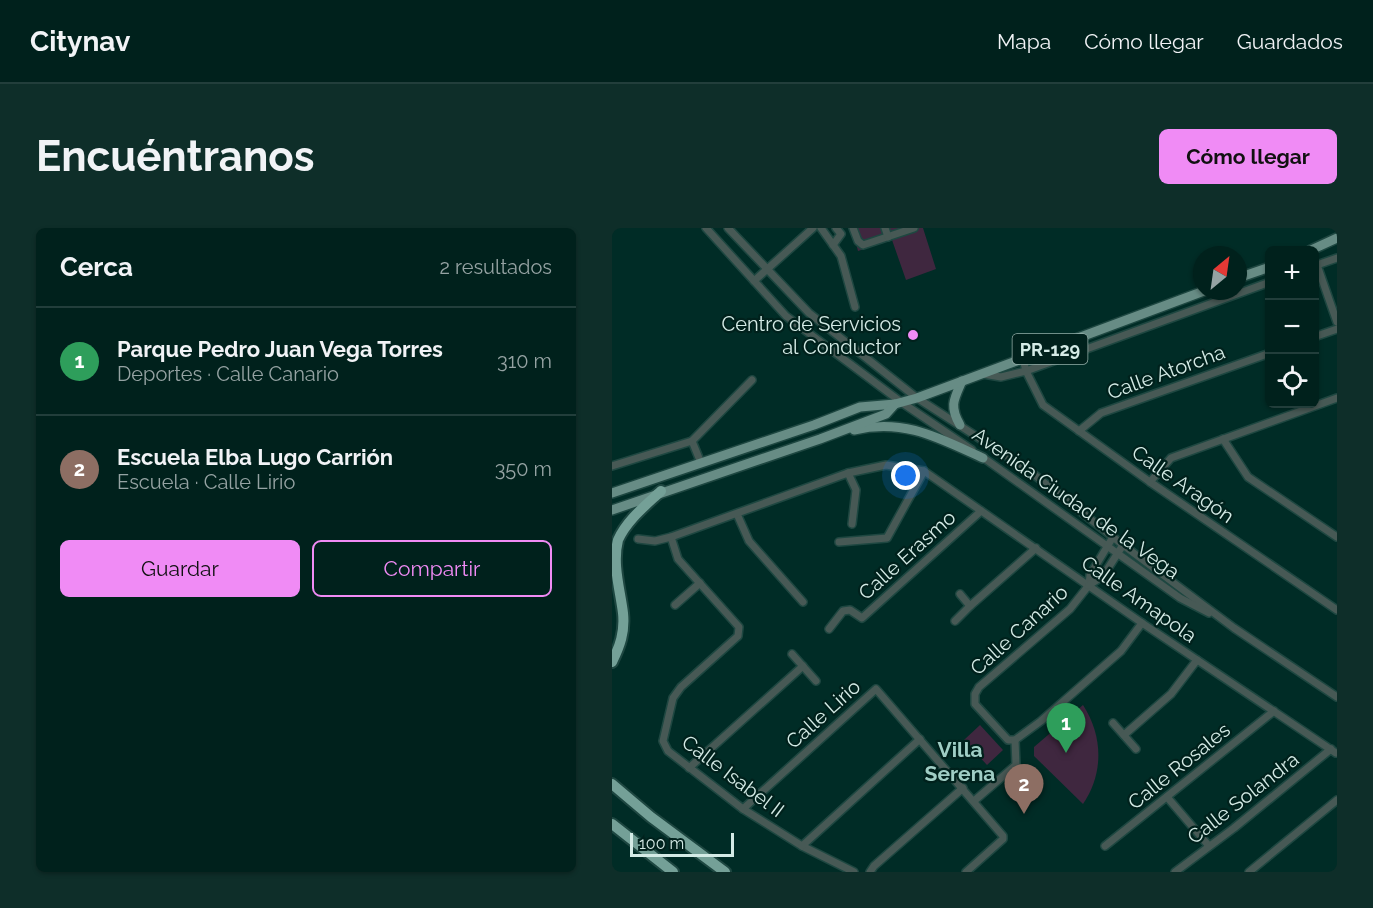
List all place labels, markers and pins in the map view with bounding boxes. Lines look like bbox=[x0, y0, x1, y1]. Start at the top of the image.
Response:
place label: Centro de Servicios al Conductor bbox=[721, 312, 901, 359]
marker: Centro de Servicios al Conductor bbox=[906, 328, 920, 342]
pin: 1 bbox=[1046, 704, 1086, 753]
pin: 2 bbox=[1004, 764, 1044, 814]

